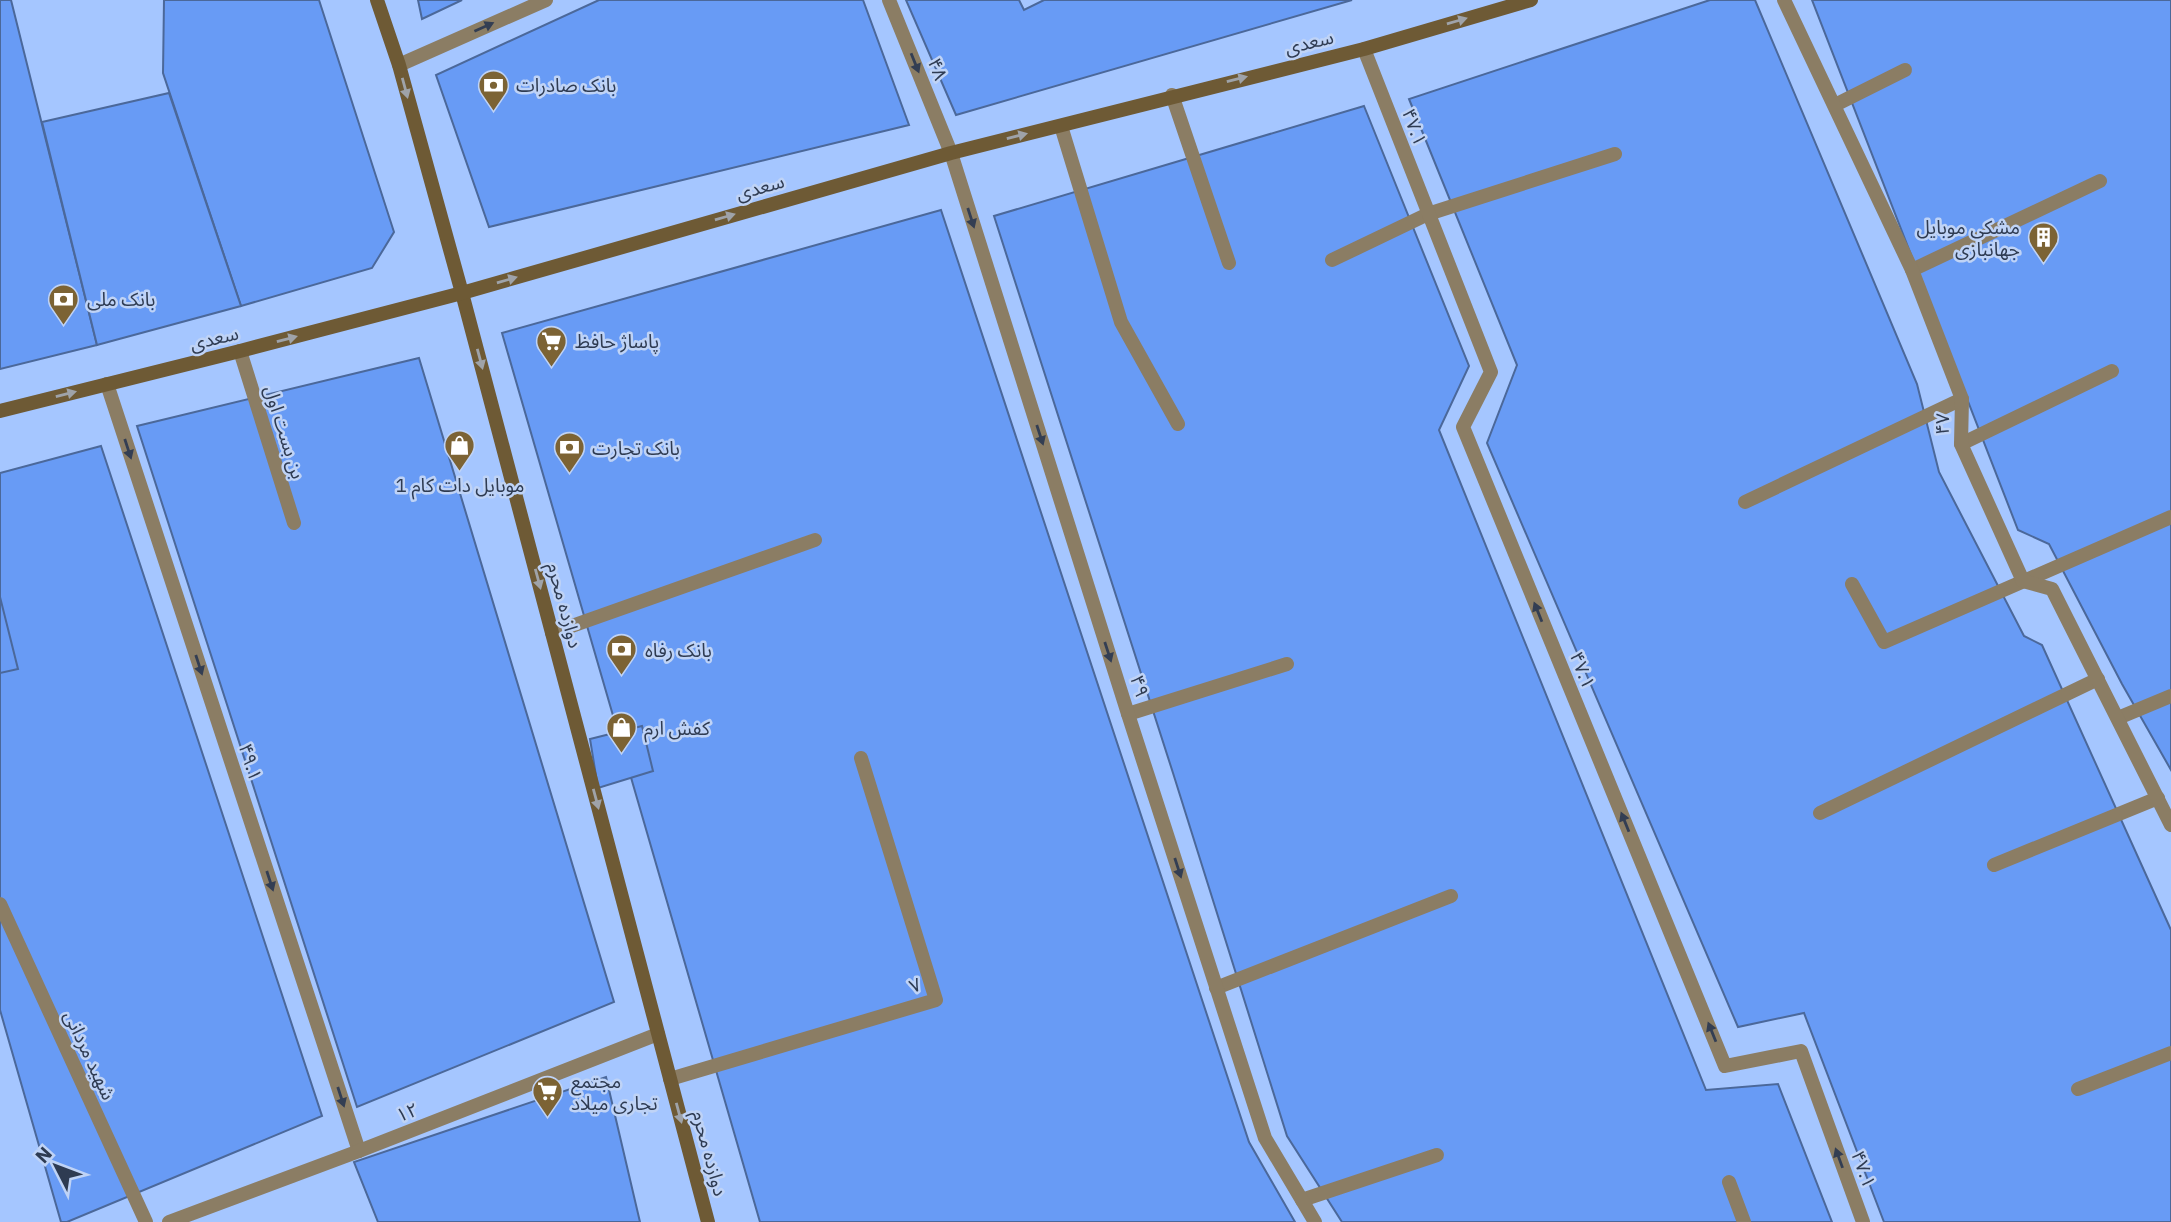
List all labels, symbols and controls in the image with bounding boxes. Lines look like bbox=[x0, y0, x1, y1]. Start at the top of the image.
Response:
one-way arrow bbox=[1447, 16, 1468, 26]
one-way arrow bbox=[474, 21, 494, 33]
street label: سعدی bbox=[1282, 24, 1336, 60]
one-way arrow bbox=[910, 53, 921, 74]
street label: ۴۸ bbox=[923, 54, 953, 84]
bank icon: بانک صادرات bbox=[476, 68, 510, 112]
place label: بانک صادرات bbox=[516, 73, 616, 97]
one-way arrow bbox=[1227, 74, 1249, 85]
one-way arrow bbox=[401, 78, 411, 99]
street label: ۴۷.۱ bbox=[1397, 105, 1433, 149]
one-way arrow bbox=[1006, 130, 1028, 141]
street label: سعدی bbox=[733, 169, 787, 205]
one-way arrow bbox=[967, 207, 977, 228]
one-way arrow bbox=[715, 212, 736, 222]
place label: مشکی موبایل جهانبازی bbox=[1917, 215, 2020, 261]
building icon: مشکی موبایل جهانبازی bbox=[2026, 221, 2060, 265]
one-way arrow bbox=[496, 274, 518, 285]
bank icon: بانک ملی bbox=[47, 282, 81, 326]
place label: بانک ملی bbox=[87, 287, 155, 311]
street label: سعدی bbox=[187, 320, 241, 356]
supermarket icon: پاساژ حافظ bbox=[535, 324, 569, 368]
place label: پاساژ حافظ bbox=[575, 329, 659, 354]
one-way arrow bbox=[276, 333, 298, 344]
one-way arrow bbox=[475, 349, 485, 370]
street label: بن بست اول bbox=[259, 382, 311, 482]
one-way arrow bbox=[55, 388, 77, 399]
street label: ۴۷ bbox=[1930, 413, 1954, 435]
one-way arrow bbox=[1035, 424, 1046, 445]
shop icon: موبایل دات کام 1 bbox=[443, 429, 477, 473]
bank icon: بانک تجارت bbox=[552, 431, 586, 475]
place label: بانک تجارت bbox=[592, 436, 680, 460]
one-way arrow bbox=[124, 438, 134, 459]
place label: موبایل دات کام 1 bbox=[396, 473, 525, 500]
street label: دوازده محرم bbox=[539, 560, 588, 651]
one-way arrow bbox=[533, 568, 544, 590]
one-way arrow bbox=[1533, 601, 1544, 622]
bank icon: بانک رفاه bbox=[605, 633, 639, 677]
place label: بانک رفاه bbox=[645, 638, 712, 662]
one-way arrow bbox=[1104, 641, 1114, 662]
street label: ۴۷.۱ bbox=[1565, 648, 1601, 692]
one-way arrow bbox=[194, 654, 205, 675]
street label: ۴۹ bbox=[1125, 672, 1155, 700]
shop icon: کفش ارم bbox=[604, 711, 638, 755]
place label: کفش ارم bbox=[644, 716, 711, 743]
street label: ۴۹.۱ bbox=[234, 740, 268, 784]
one-way arrow bbox=[591, 788, 602, 810]
one-way arrow bbox=[1619, 812, 1631, 832]
one-way arrow bbox=[1173, 858, 1184, 879]
one-way arrow bbox=[265, 871, 276, 892]
street label: ۷ bbox=[905, 972, 925, 998]
street label: شهید مردانی bbox=[59, 1007, 121, 1103]
one-way arrow bbox=[1706, 1022, 1717, 1043]
place label: مجتمع تجاری میلاد bbox=[571, 1069, 658, 1115]
supermarket icon: مجتمع تجاری میلاد bbox=[531, 1075, 565, 1119]
one-way arrow bbox=[336, 1087, 347, 1108]
street label: ۱۲ bbox=[393, 1097, 421, 1127]
one-way arrow bbox=[675, 1103, 685, 1124]
street label: دوازده محرم bbox=[684, 1108, 733, 1199]
north arrow bbox=[21, 1131, 91, 1201]
text: N bbox=[30, 1141, 57, 1168]
one-way arrow bbox=[1833, 1147, 1844, 1168]
street label: ۴۷.۱ bbox=[1846, 1147, 1882, 1191]

